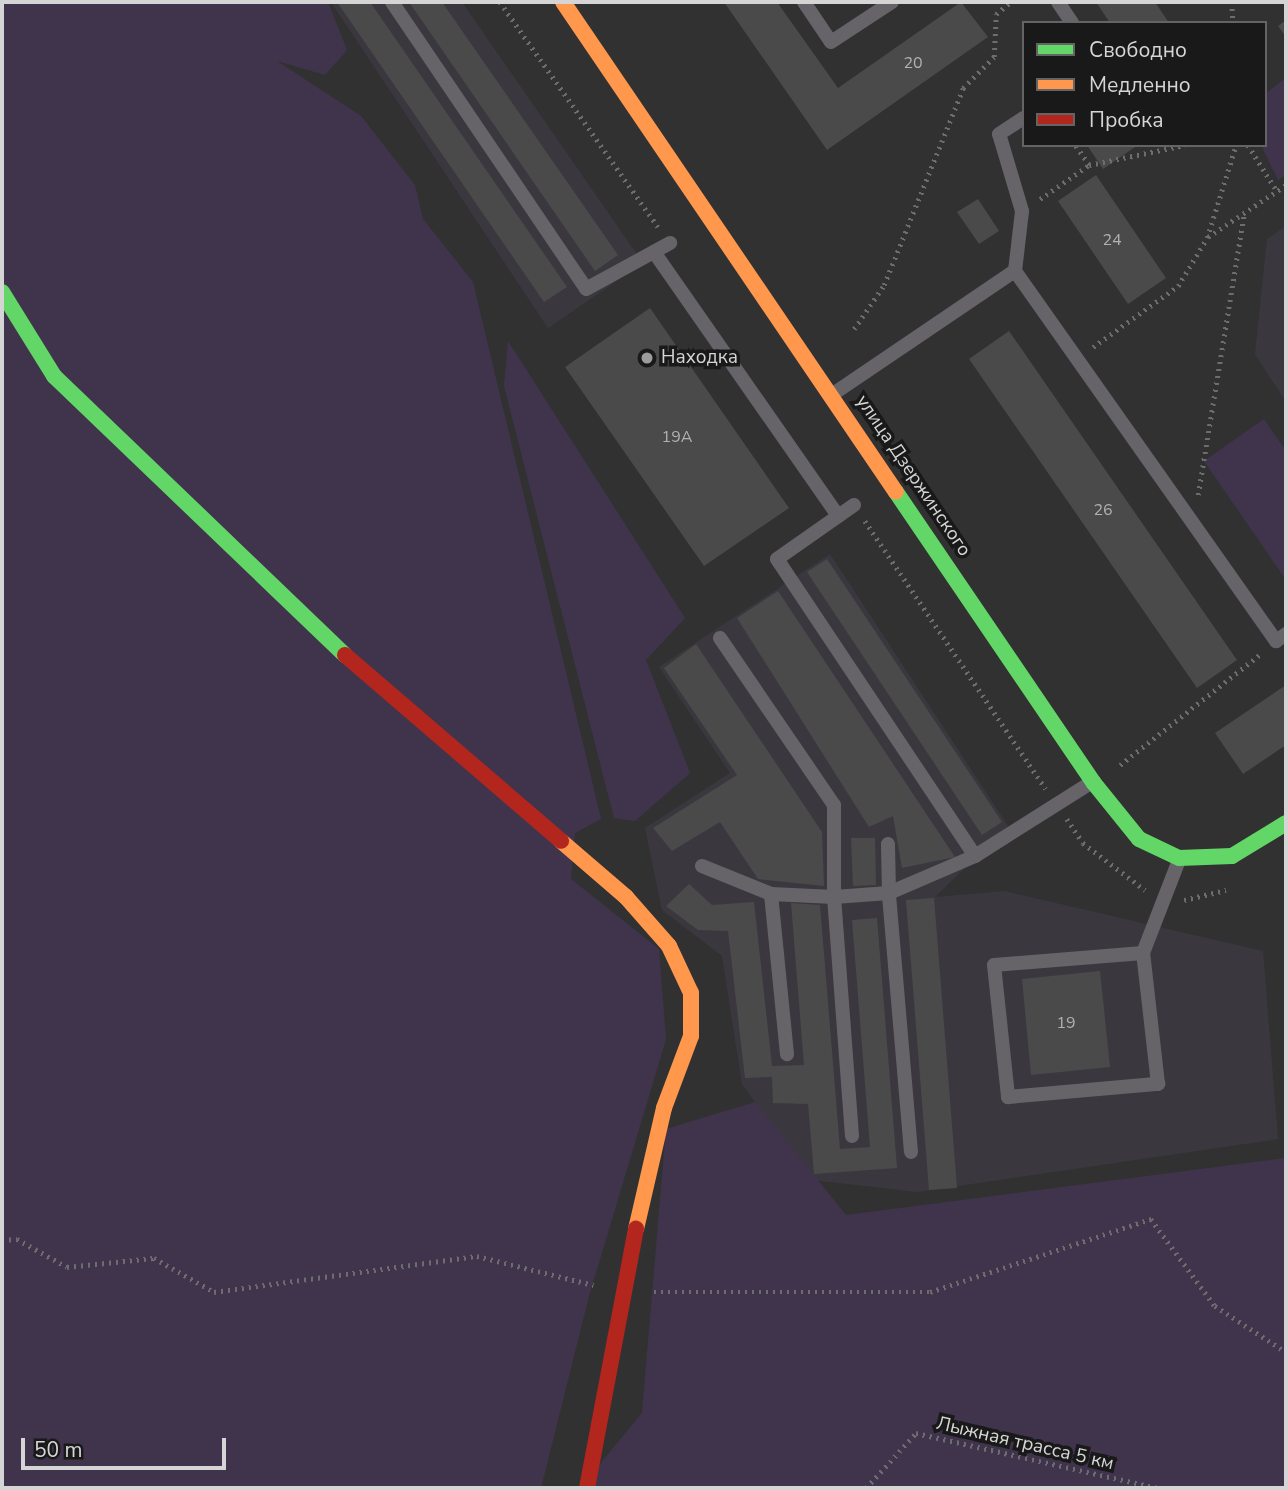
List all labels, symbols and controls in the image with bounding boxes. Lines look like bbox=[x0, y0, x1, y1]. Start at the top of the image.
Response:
legend bbox=[1022, 21, 1267, 147]
text: Свободно bbox=[1089, 36, 1187, 64]
house number: 20 bbox=[903, 53, 923, 73]
text: Медленно bbox=[1089, 71, 1191, 99]
text: Пробка bbox=[1089, 106, 1163, 134]
house number: 24 bbox=[1102, 230, 1122, 250]
place label: Находка bbox=[661, 347, 738, 369]
marker: Находка bbox=[639, 350, 655, 366]
street label: улица Дзержинского bbox=[851, 391, 975, 561]
house number: 19А bbox=[662, 427, 692, 447]
house number: 26 bbox=[1093, 500, 1113, 520]
house number: 19 bbox=[1056, 1013, 1076, 1033]
street label: Лыжная трасса 5 км bbox=[934, 1413, 1116, 1475]
scale bar bbox=[24, 1424, 229, 1468]
text: 50 m bbox=[34, 1436, 83, 1464]

